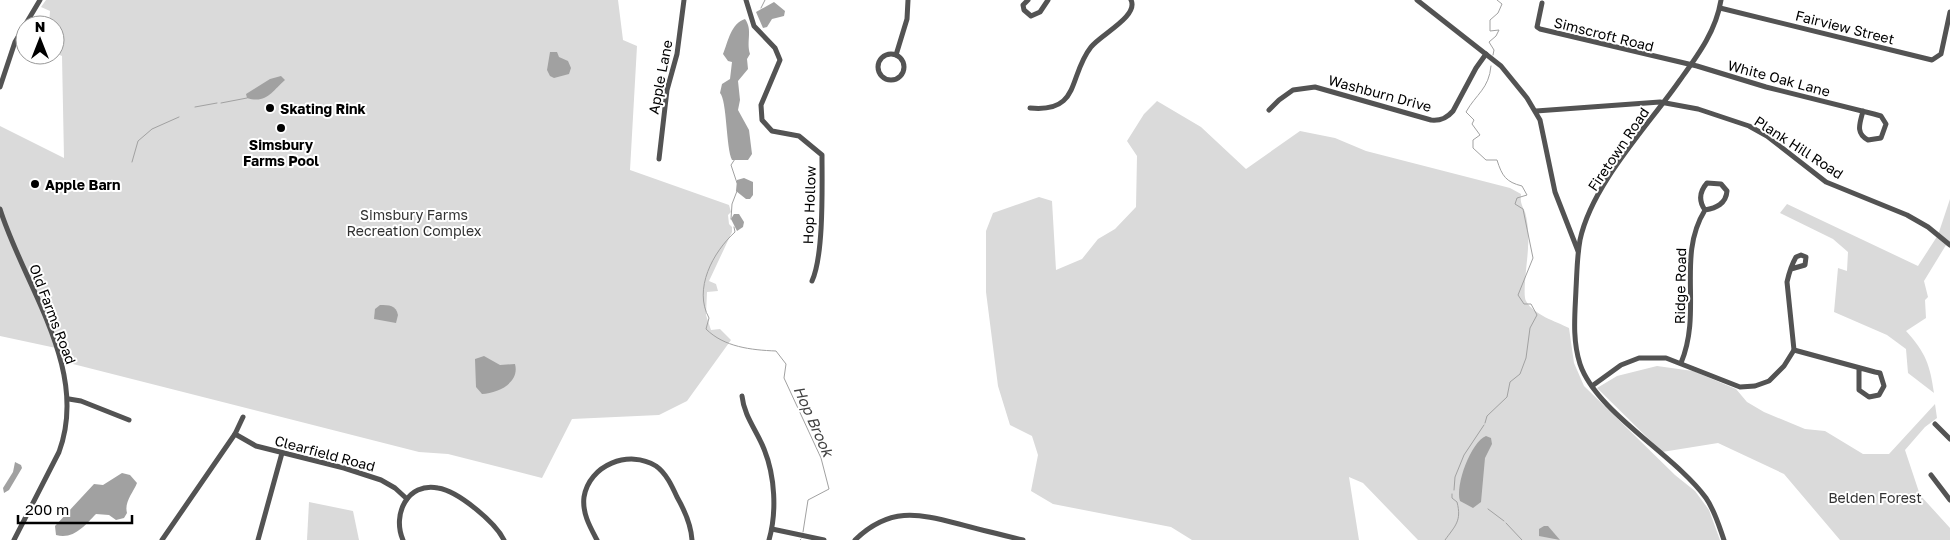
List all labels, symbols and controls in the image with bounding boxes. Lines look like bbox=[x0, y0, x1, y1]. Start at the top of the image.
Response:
street label: Fairview Street bbox=[1794, 6, 1896, 48]
street label: Simscroft Road bbox=[1552, 13, 1656, 55]
north arrow bbox=[15, 15, 65, 65]
text: N bbox=[35, 18, 45, 35]
street label: Apple Lane bbox=[644, 38, 676, 116]
street label: White Oak Lane bbox=[1726, 56, 1832, 100]
street label: Washburn Drive bbox=[1327, 71, 1433, 115]
place label: Skating Rink bbox=[280, 100, 366, 117]
marker: Skating Rink bbox=[264, 102, 276, 114]
street label: Firetown Road bbox=[1584, 104, 1652, 194]
street label: Plank Hill Road bbox=[1751, 112, 1847, 182]
marker: Simsbury Farms Pool bbox=[275, 122, 287, 134]
place label: Simsbury Farms Pool bbox=[243, 136, 319, 169]
street label: Hop Hollow bbox=[799, 165, 819, 245]
place label: Apple Barn bbox=[45, 176, 120, 193]
marker: Apple Barn bbox=[29, 178, 41, 190]
park label: Simsbury Farms Recreation Complex bbox=[346, 206, 482, 239]
street label: Ridge Road bbox=[1671, 248, 1689, 324]
street label: Old Farms Road bbox=[26, 262, 80, 366]
water label: Hop Brook bbox=[790, 383, 838, 461]
street label: Clearfield Road bbox=[273, 431, 377, 475]
park label: Belden Forest bbox=[1828, 489, 1922, 506]
scale bar bbox=[18, 492, 131, 524]
text: 200 m bbox=[25, 500, 69, 518]

